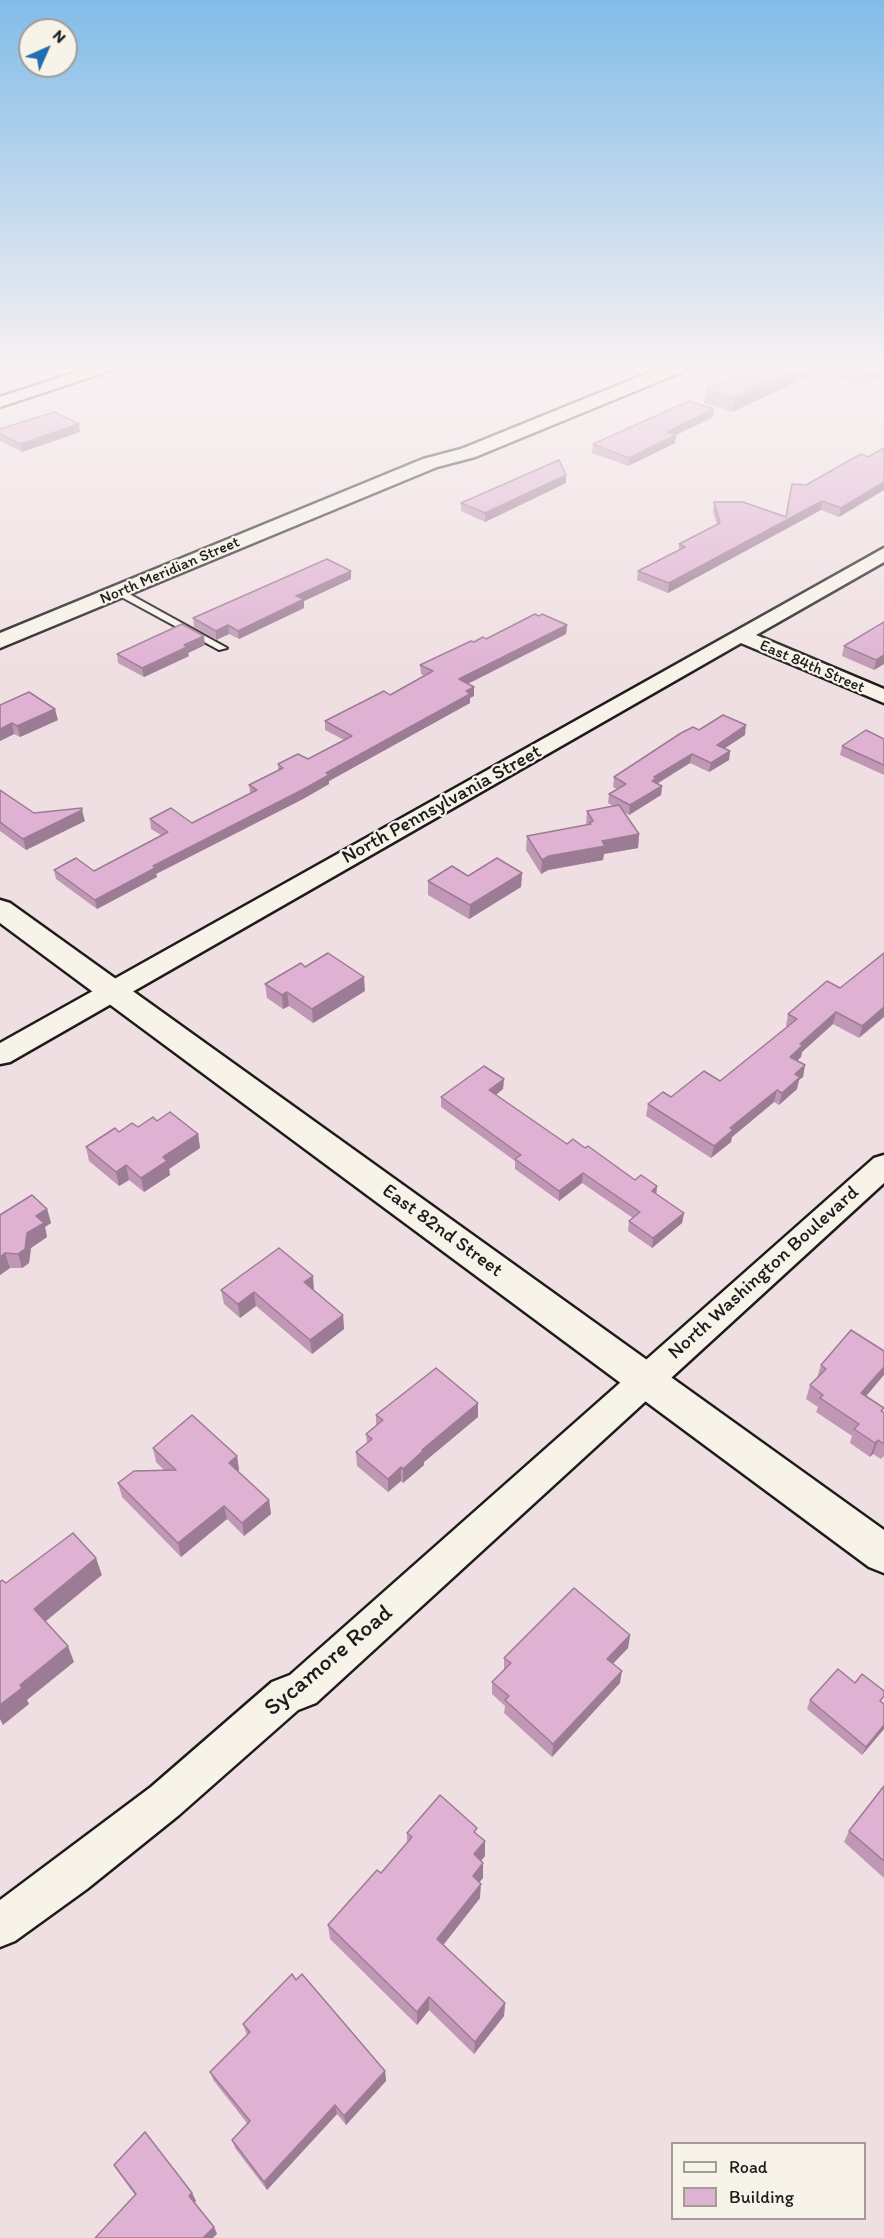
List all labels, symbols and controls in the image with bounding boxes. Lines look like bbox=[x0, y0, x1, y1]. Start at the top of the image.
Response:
north arrow bbox=[18, 18, 78, 78]
text: N bbox=[49, 26, 70, 47]
street label: North Meridian Street bbox=[97, 533, 243, 609]
street label: East 84th Street bbox=[757, 636, 867, 698]
street label: North Pennsylvania Street bbox=[338, 740, 546, 870]
street label: East 82nd Street bbox=[377, 1179, 507, 1283]
street label: North Washington Boulevard bbox=[664, 1181, 864, 1365]
street label: Sycamore Road bbox=[259, 1599, 399, 1723]
legend bbox=[671, 2142, 866, 2220]
text: Road bbox=[729, 2156, 768, 2178]
text: Building bbox=[729, 2186, 794, 2208]

